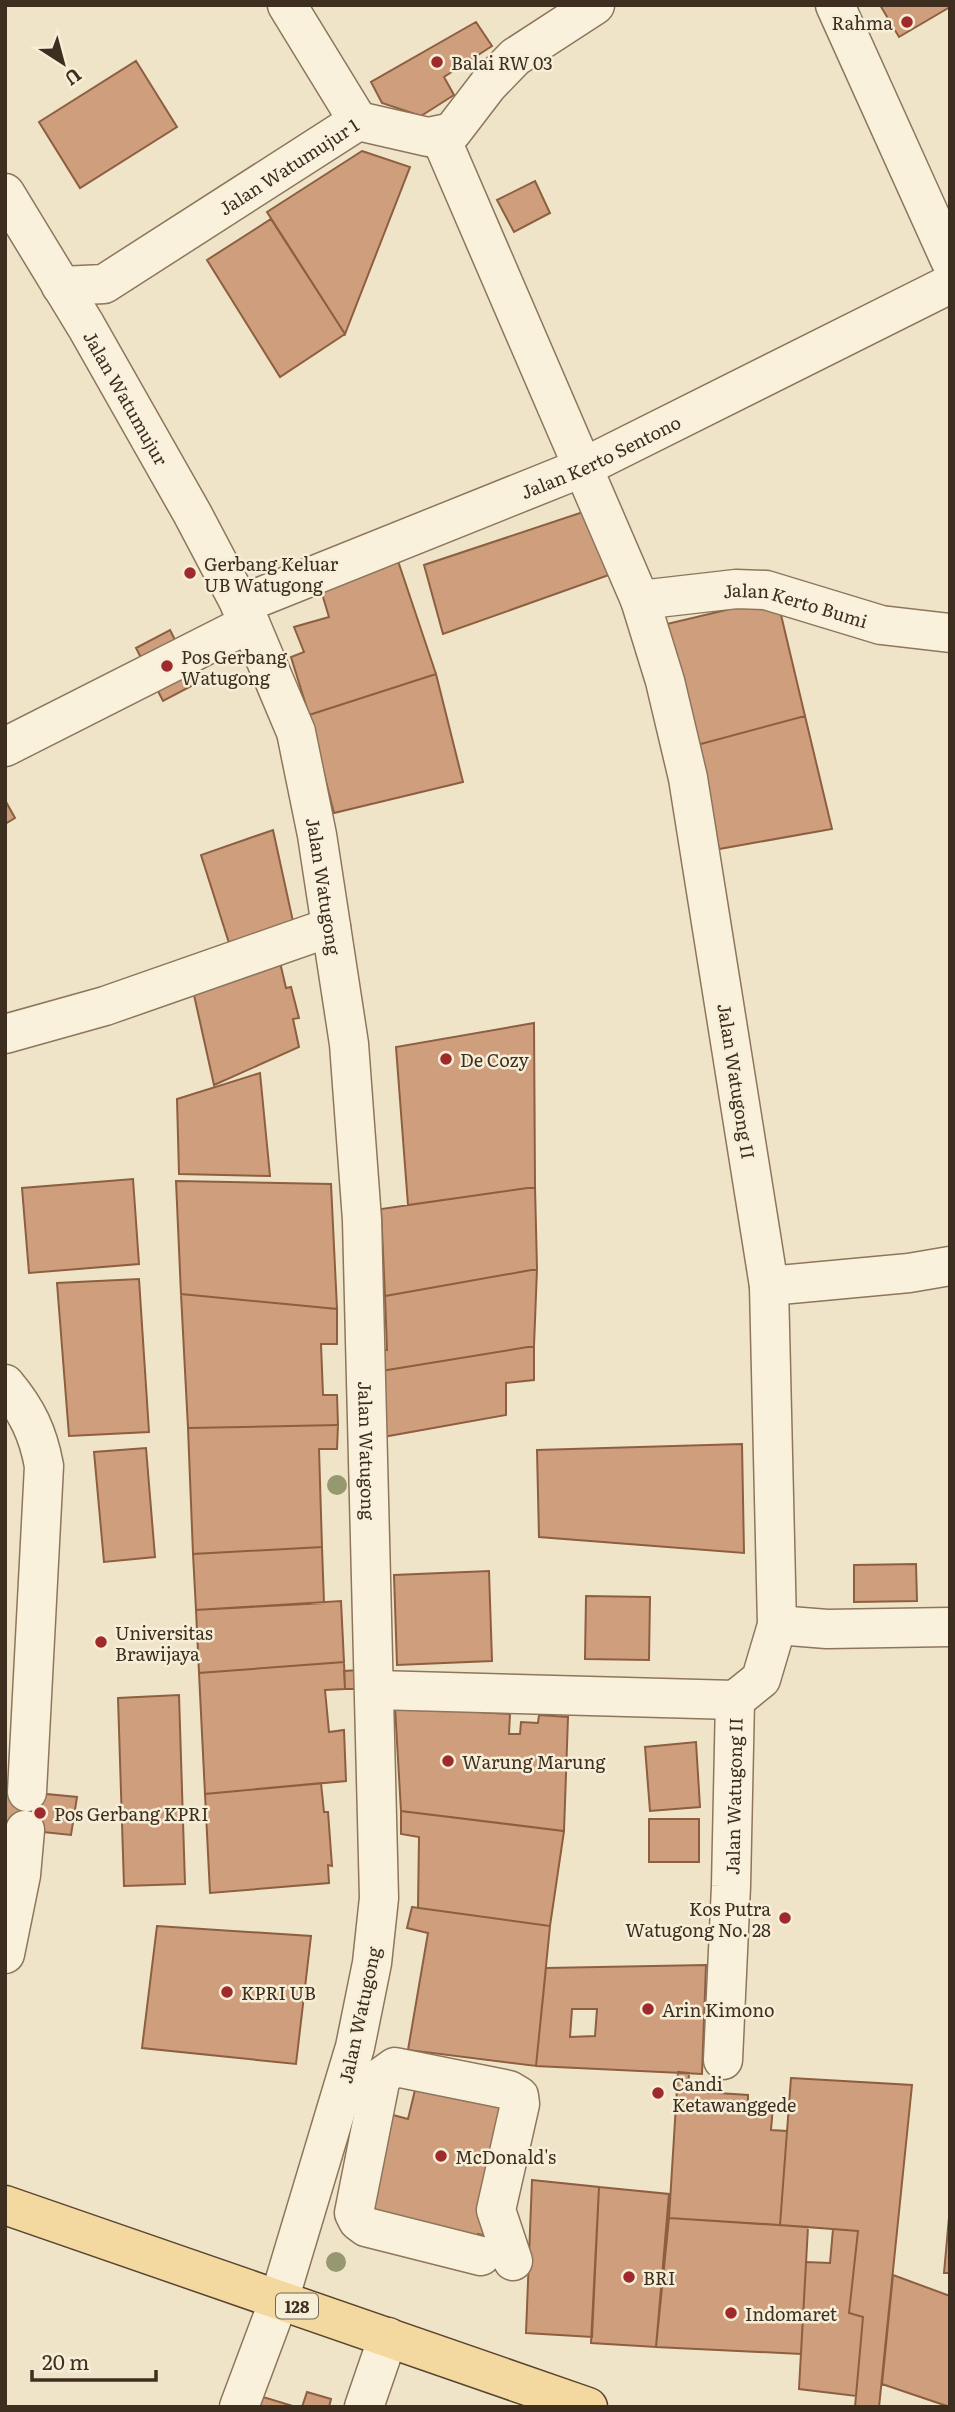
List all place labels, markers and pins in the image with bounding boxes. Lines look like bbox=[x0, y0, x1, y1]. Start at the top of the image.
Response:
place label: Rahma bbox=[832, 9, 893, 36]
marker: Rahma bbox=[899, 14, 915, 30]
place label: Balai RW 03 bbox=[451, 49, 553, 76]
marker: Balai RW 03 bbox=[429, 54, 445, 70]
place label: Gerbang Keluar UB Watugong bbox=[204, 550, 339, 598]
marker: Gerbang Keluar UB Watugong bbox=[182, 565, 198, 581]
place label: Pos Gerbang Watugong bbox=[181, 643, 288, 691]
marker: Pos Gerbang Watugong bbox=[159, 658, 175, 674]
place label: De Cozy bbox=[460, 1046, 529, 1073]
marker: De Cozy bbox=[438, 1051, 454, 1067]
place label: Universitas Brawijaya bbox=[115, 1619, 213, 1667]
marker: Universitas Brawijaya bbox=[93, 1634, 109, 1650]
place label: Warung Marung bbox=[462, 1748, 606, 1775]
marker: Warung Marung bbox=[440, 1753, 456, 1769]
place label: Pos Gerbang KPRI bbox=[54, 1800, 209, 1827]
marker: Pos Gerbang KPRI bbox=[32, 1805, 48, 1821]
place label: Kos Putra Watugong No. 28 bbox=[625, 1895, 771, 1943]
marker: Kos Putra Watugong No. 28 bbox=[777, 1910, 793, 1926]
place label: KPRI UB bbox=[241, 1979, 316, 2006]
marker: KPRI UB bbox=[219, 1984, 235, 2000]
place label: Arin Kimono bbox=[662, 1996, 775, 2023]
marker: Arin Kimono bbox=[640, 2001, 656, 2017]
place label: Candi Ketawanggede bbox=[672, 2070, 796, 2118]
marker: Candi Ketawanggede bbox=[650, 2085, 666, 2101]
place label: McDonald's bbox=[455, 2143, 556, 2170]
marker: McDonald's bbox=[433, 2148, 449, 2164]
place label: BRI bbox=[643, 2264, 675, 2291]
marker: BRI bbox=[621, 2269, 637, 2285]
place label: Indomaret bbox=[745, 2300, 838, 2327]
marker: Indomaret bbox=[723, 2305, 739, 2321]

